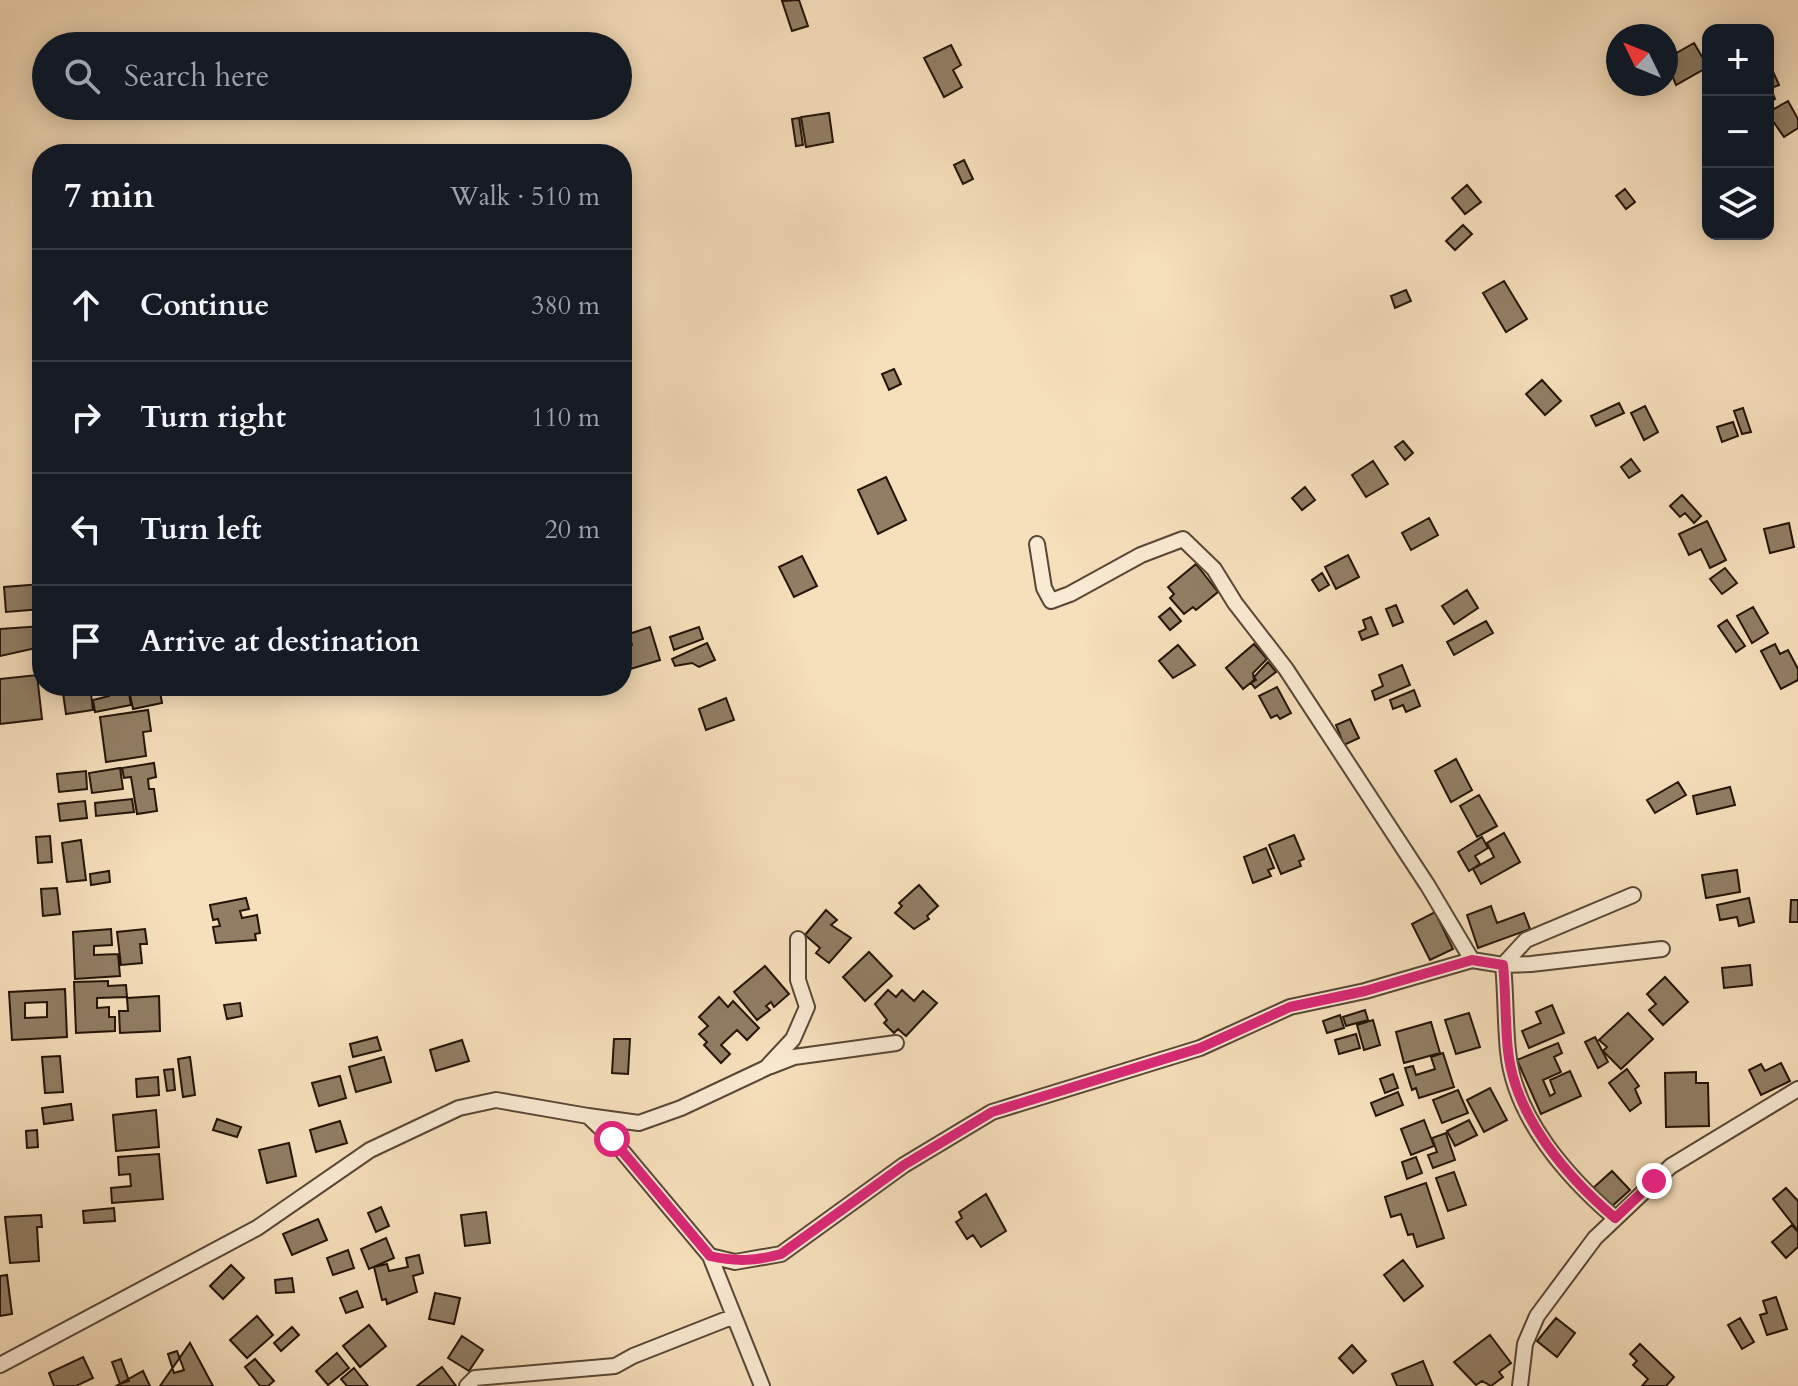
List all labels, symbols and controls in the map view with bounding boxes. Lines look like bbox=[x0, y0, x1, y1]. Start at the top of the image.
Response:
north arrow bbox=[1606, 24, 1678, 96]
map controls bbox=[1702, 24, 1774, 240]
button: + bbox=[1702, 24, 1774, 96]
search box bbox=[32, 32, 632, 120]
icon: search bbox=[60, 54, 104, 98]
text: Search here bbox=[124, 56, 269, 97]
button: − bbox=[1702, 96, 1774, 168]
button: layers bbox=[1702, 168, 1774, 240]
text: 7 min bbox=[64, 173, 155, 219]
text: Walk · 510 m bbox=[450, 179, 600, 214]
icon: ahead bbox=[64, 283, 108, 327]
text: Continue bbox=[140, 285, 269, 326]
text: 380 m bbox=[531, 288, 600, 323]
icon: right bbox=[64, 395, 108, 439]
text: Turn right bbox=[140, 397, 286, 438]
text: 110 m bbox=[531, 400, 600, 435]
icon: left bbox=[64, 507, 108, 551]
text: Turn left bbox=[140, 509, 262, 550]
text: 20 m bbox=[544, 512, 600, 547]
icon: arrive bbox=[64, 619, 108, 663]
text: Arrive at destination bbox=[140, 621, 420, 662]
route start bbox=[594, 1121, 630, 1157]
route end bbox=[1636, 1163, 1672, 1199]

